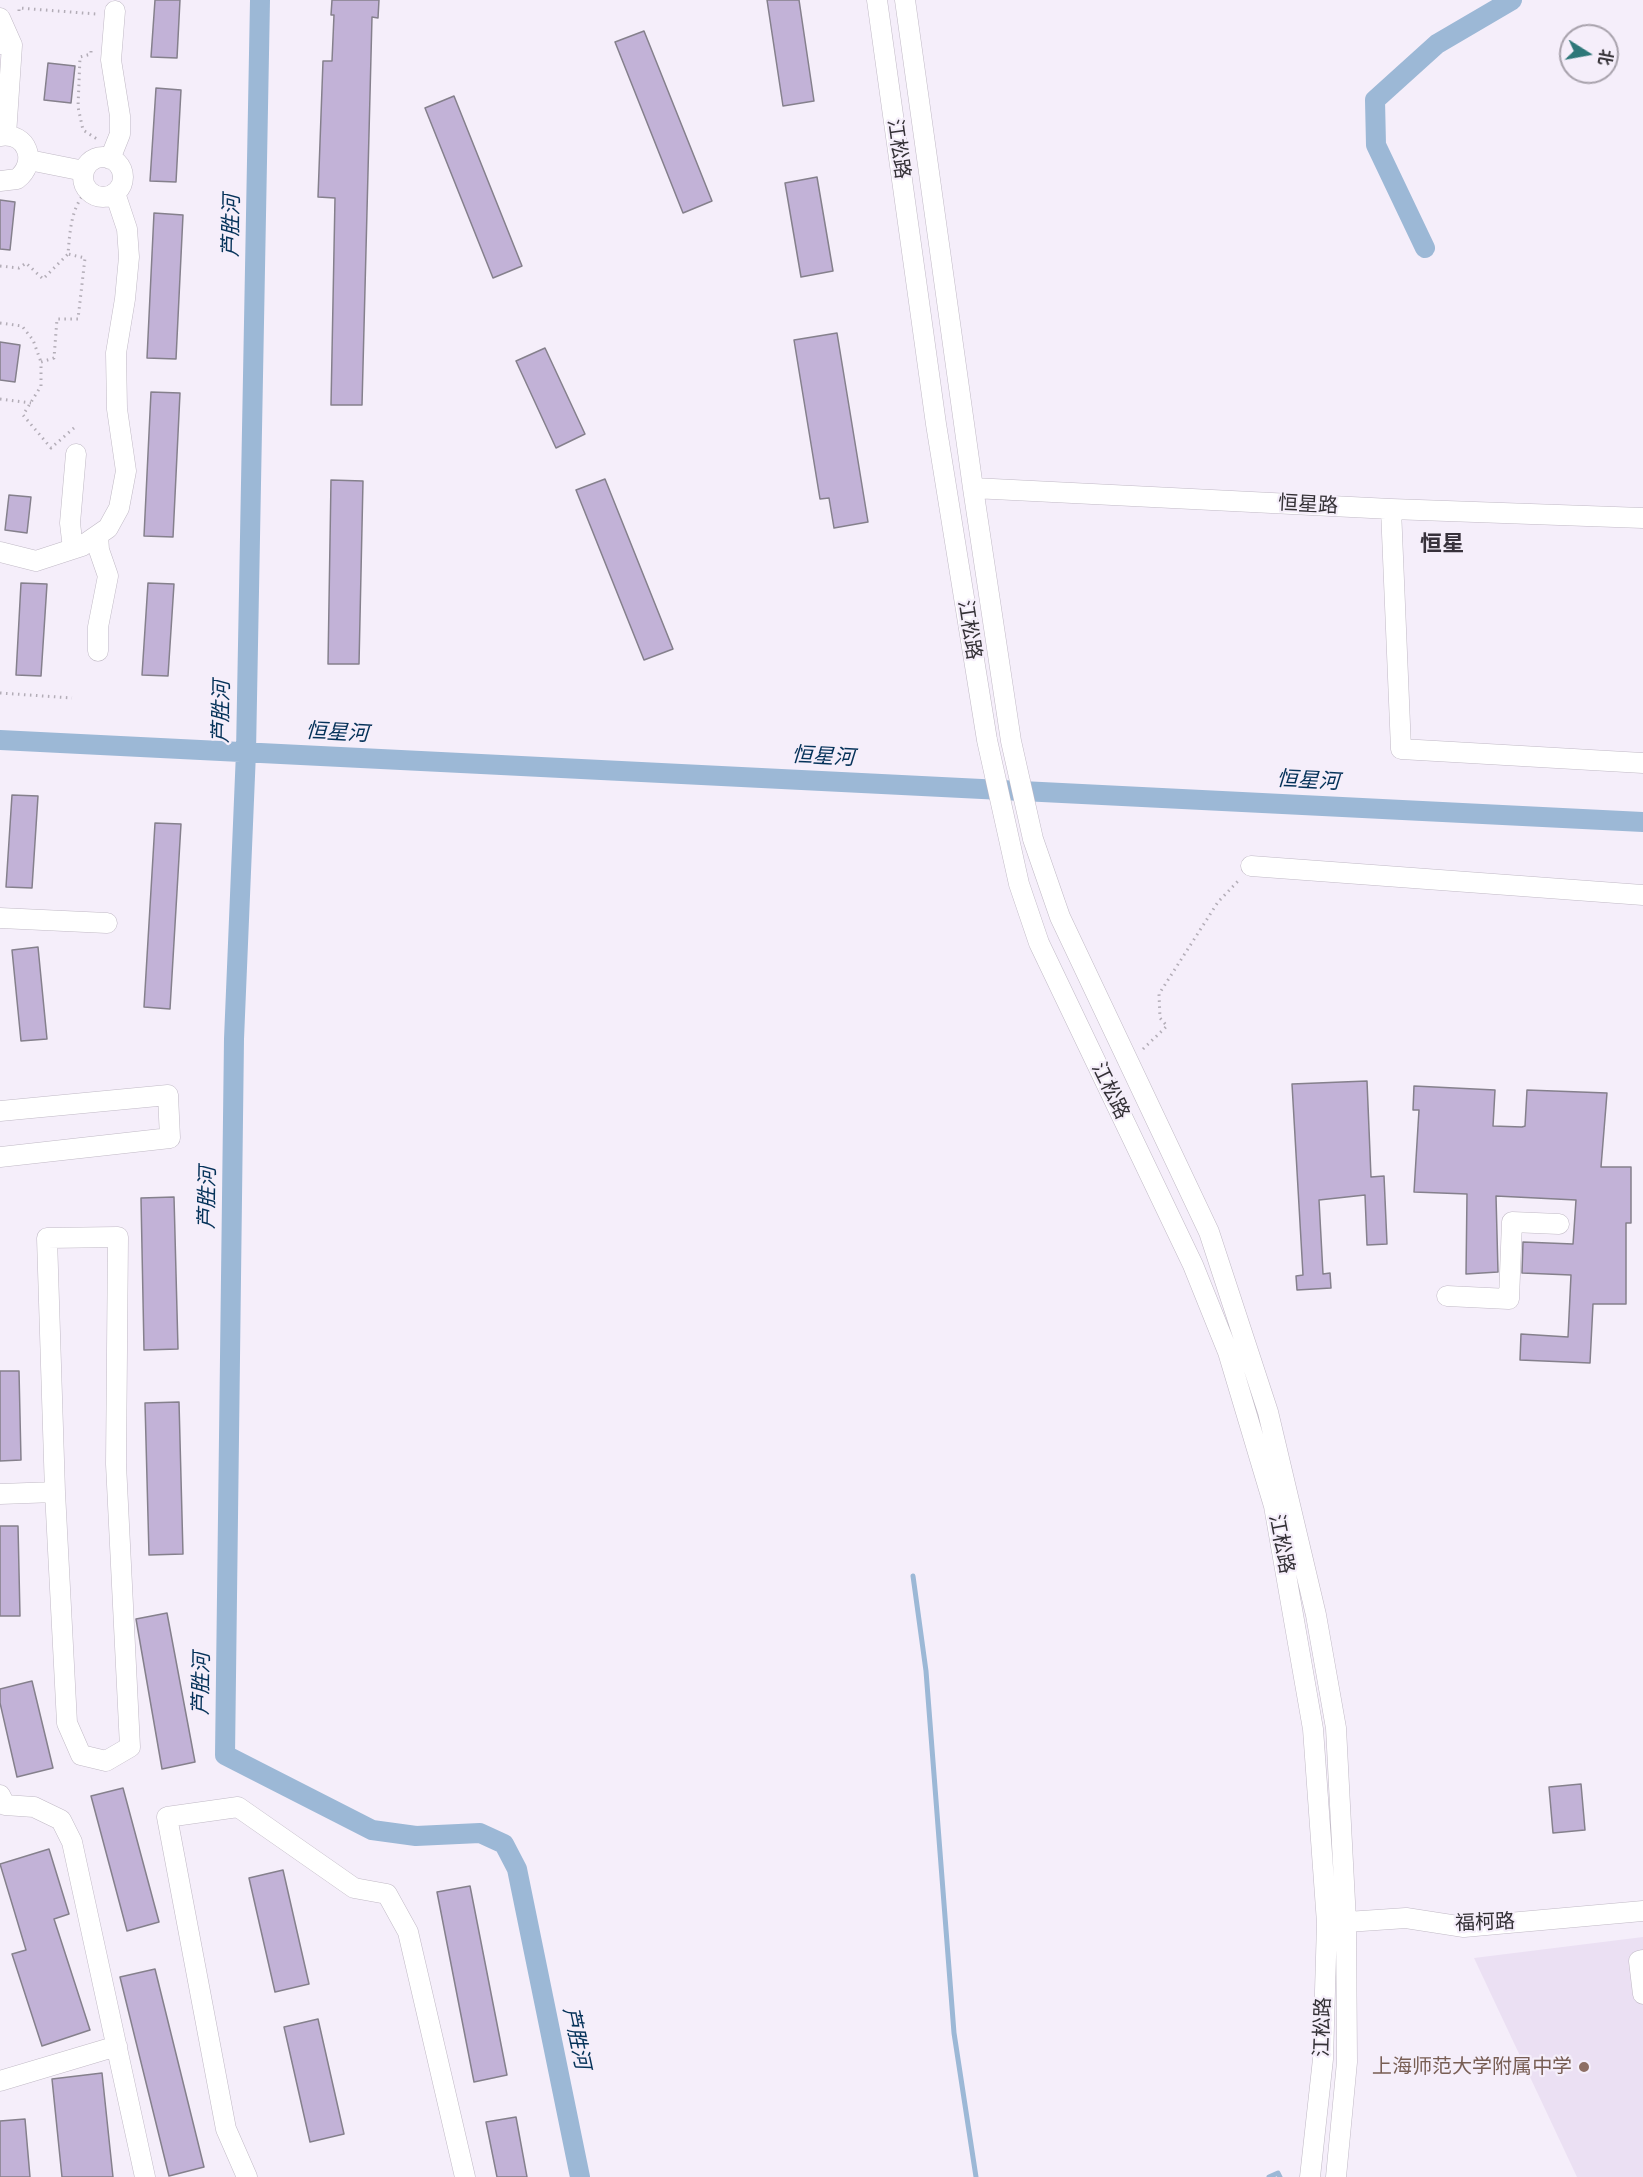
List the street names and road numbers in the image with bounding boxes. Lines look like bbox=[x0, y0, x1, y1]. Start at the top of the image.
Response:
street label: 江松路 bbox=[882, 118, 914, 180]
street label: 恒星路 bbox=[1277, 491, 1339, 519]
street label: 江松路 bbox=[952, 598, 986, 662]
street label: 江松路 bbox=[1086, 1059, 1134, 1123]
street label: 江松路 bbox=[1263, 1512, 1299, 1576]
street label: 福柯路 bbox=[1455, 1910, 1515, 1936]
street label: 江松路 bbox=[1310, 1997, 1336, 2057]

